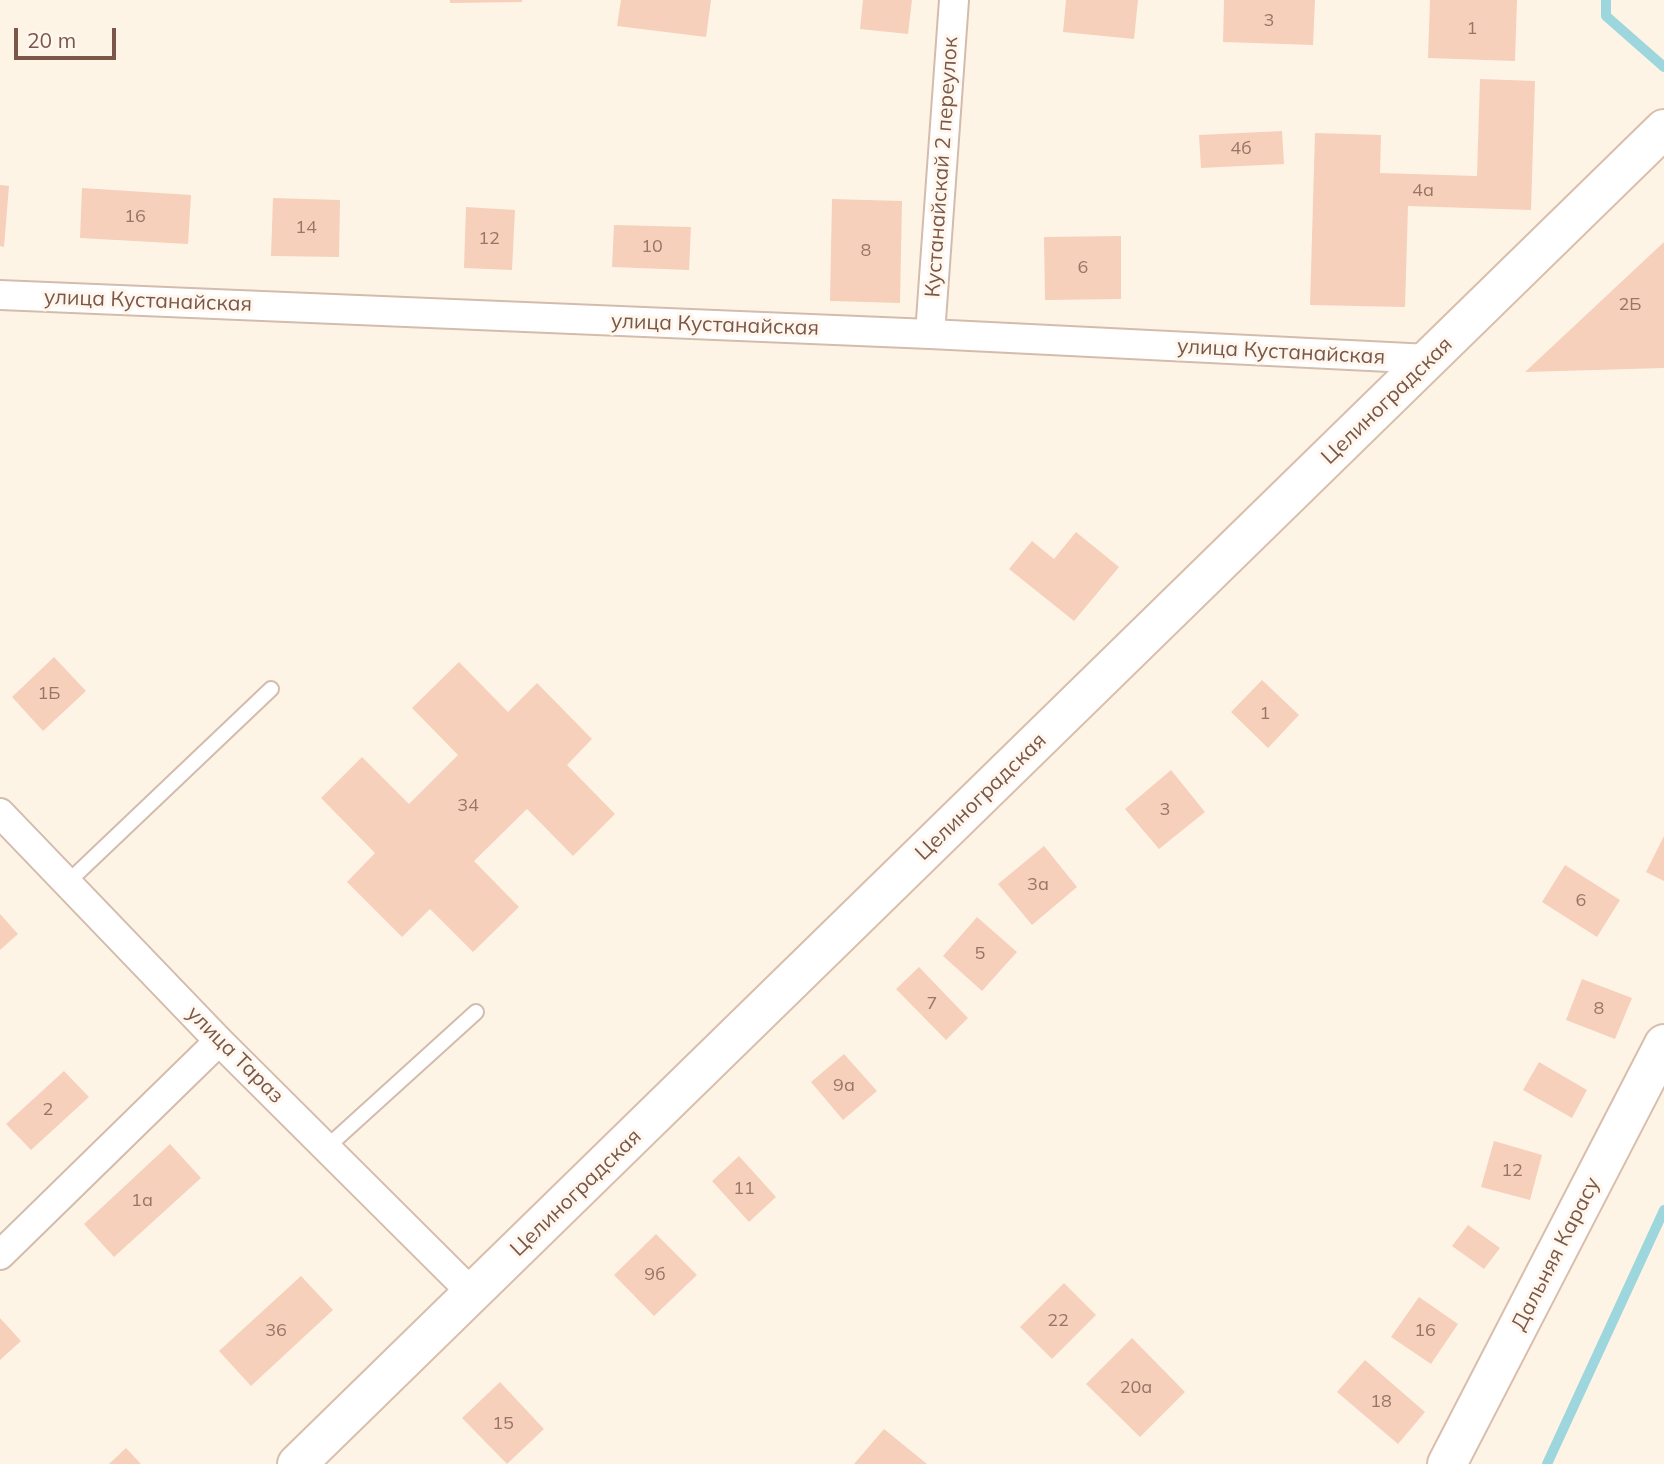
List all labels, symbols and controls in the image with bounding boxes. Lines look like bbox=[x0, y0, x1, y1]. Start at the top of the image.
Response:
house number: 3 bbox=[1264, 10, 1274, 32]
scale bar bbox=[18, 14, 119, 58]
house number: 1 bbox=[1467, 18, 1477, 40]
text: 20 m bbox=[27, 27, 76, 53]
street label: Кустанайскай 2 переулок bbox=[920, 36, 964, 298]
house number: 4б bbox=[1230, 138, 1252, 160]
house number: 4а bbox=[1412, 180, 1434, 202]
house number: 16 bbox=[124, 206, 146, 228]
house number: 14 bbox=[295, 217, 317, 239]
house number: 12 bbox=[478, 228, 500, 250]
house number: 10 bbox=[641, 236, 663, 258]
house number: 8 bbox=[861, 240, 871, 262]
house number: 6 bbox=[1078, 257, 1088, 279]
street label: улица Кустанайская bbox=[43, 285, 253, 317]
house number: 2Б bbox=[1619, 294, 1641, 316]
street label: улица Кустанайская bbox=[610, 309, 820, 341]
street label: Целиноградская bbox=[1316, 332, 1458, 470]
street label: улица Кустанайская bbox=[1176, 334, 1386, 370]
house number: 1Б bbox=[38, 683, 60, 705]
house number: 1 bbox=[1260, 703, 1270, 725]
street label: Целиноградская bbox=[910, 728, 1052, 866]
house number: 34 bbox=[457, 795, 479, 817]
house number: 3 bbox=[1160, 799, 1170, 821]
house number: 3а bbox=[1027, 874, 1049, 896]
house number: 6 bbox=[1576, 890, 1586, 912]
house number: 5 bbox=[975, 943, 985, 965]
house number: 7 bbox=[927, 993, 937, 1015]
house number: 8 bbox=[1594, 998, 1604, 1020]
street label: улица Тараз bbox=[181, 1001, 289, 1109]
house number: 9а bbox=[833, 1075, 855, 1097]
house number: 2 bbox=[43, 1099, 53, 1121]
street label: Целиноградская bbox=[505, 1124, 647, 1262]
house number: 12 bbox=[1501, 1160, 1523, 1182]
street label: Дальняя Карасу bbox=[1506, 1173, 1606, 1335]
house number: 11 bbox=[733, 1178, 755, 1200]
house number: 1а bbox=[131, 1190, 153, 1212]
house number: 9б bbox=[644, 1264, 666, 1286]
house number: 22 bbox=[1047, 1310, 1069, 1332]
house number: 36 bbox=[265, 1320, 287, 1342]
house number: 16 bbox=[1414, 1320, 1436, 1342]
house number: 20а bbox=[1120, 1377, 1152, 1399]
house number: 18 bbox=[1370, 1391, 1392, 1413]
house number: 15 bbox=[492, 1413, 514, 1435]

